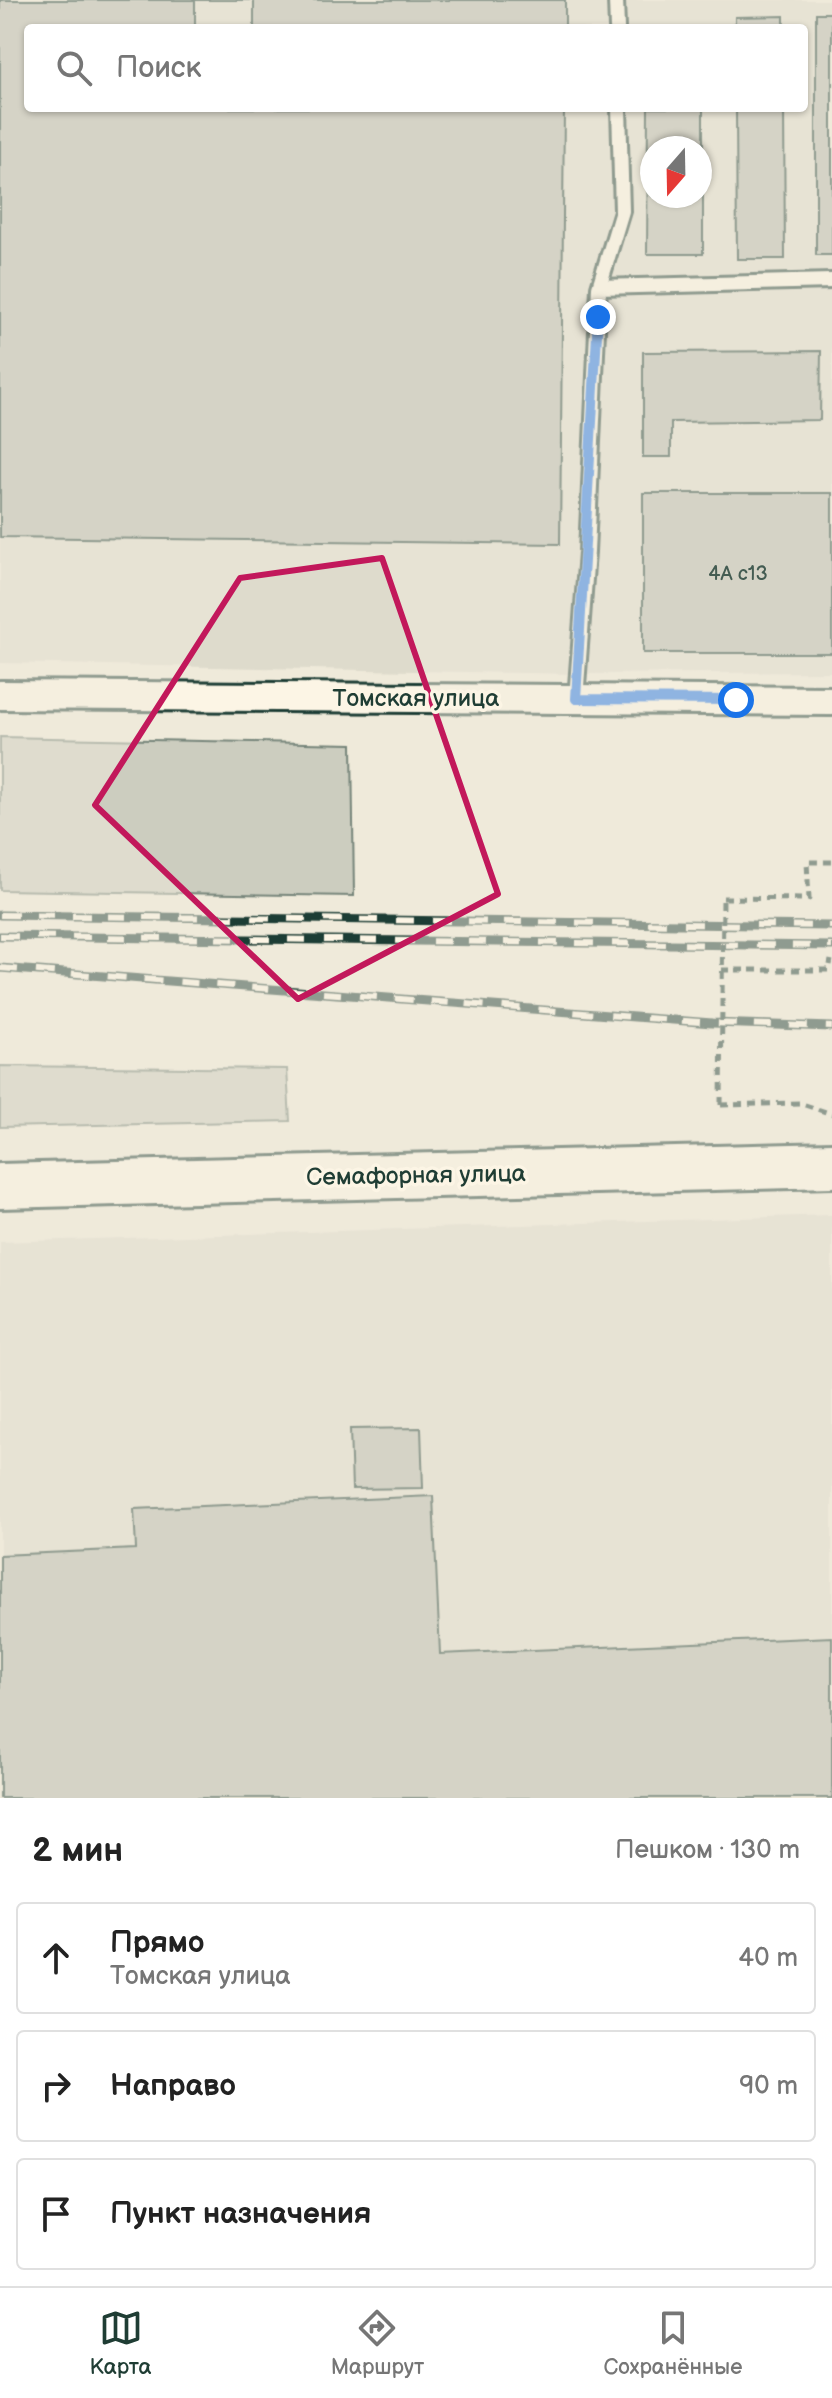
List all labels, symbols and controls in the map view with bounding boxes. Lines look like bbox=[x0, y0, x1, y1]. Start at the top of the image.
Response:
search box bbox=[24, 24, 808, 112]
icon: search bbox=[52, 46, 96, 90]
text: Поиск bbox=[116, 50, 202, 86]
north arrow bbox=[640, 136, 712, 208]
route end bbox=[580, 299, 616, 335]
house number: 4А с13 bbox=[708, 562, 768, 586]
route start bbox=[718, 682, 754, 718]
street label: Томская улица bbox=[333, 684, 499, 713]
street label: Семафорная улица bbox=[306, 1159, 526, 1192]
text: 2 мин bbox=[32, 1830, 123, 1871]
text: Пешком · 130 m bbox=[615, 1835, 800, 1866]
text: Прямо bbox=[110, 1925, 204, 1961]
icon: ahead bbox=[34, 1936, 78, 1980]
text: 40 m bbox=[738, 1943, 798, 1974]
text: Томская улица bbox=[110, 1961, 291, 1992]
icon: right bbox=[34, 2064, 78, 2108]
text: Направо bbox=[110, 2068, 236, 2104]
text: 90 m bbox=[739, 2071, 798, 2102]
icon: arrive bbox=[34, 2192, 78, 2236]
text: Пункт назначения bbox=[110, 2196, 371, 2232]
tab: Карта bbox=[90, 2306, 152, 2381]
tab: Маршрут bbox=[331, 2306, 424, 2381]
tab: Сохранённые bbox=[603, 2306, 742, 2381]

